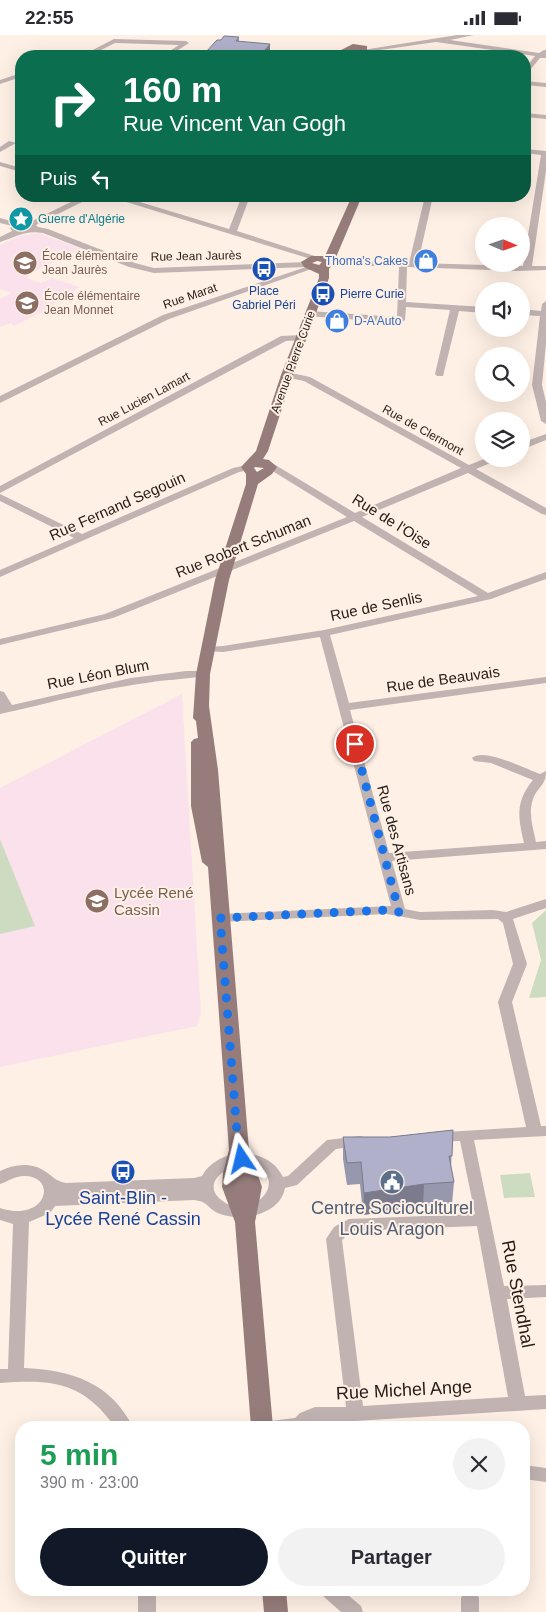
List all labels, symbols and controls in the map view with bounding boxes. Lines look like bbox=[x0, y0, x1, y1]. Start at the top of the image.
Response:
text: 22:55 bbox=[25, 7, 74, 28]
icon: right bbox=[40, 70, 105, 135]
text: 160 m bbox=[123, 70, 222, 109]
text: Rue Vincent Van Gogh bbox=[123, 111, 346, 136]
icon: left bbox=[87, 165, 115, 193]
text: Puis bbox=[40, 168, 77, 189]
place icon: Guerre d'Algérie bbox=[8, 206, 34, 232]
place label: Guerre d'Algérie bbox=[38, 212, 125, 226]
north arrow bbox=[475, 217, 530, 273]
map controls bbox=[475, 217, 530, 467]
place label: École élémentaire Jean Jaurès bbox=[42, 248, 138, 277]
street label: Rue Jean Jaurès bbox=[151, 248, 241, 264]
shop icon: Thoma's Cakes bbox=[413, 248, 439, 274]
school or university icon: École élémentaire Jean Jaurès bbox=[12, 250, 38, 276]
place label: Thoma's Cakes bbox=[325, 254, 408, 268]
bus stop icon: Place Gabriel Péri bbox=[251, 256, 277, 282]
street label: Rue Marat bbox=[161, 280, 219, 312]
bus stop icon: Pierre Curie bbox=[310, 281, 336, 307]
button: sound bbox=[475, 282, 530, 337]
place label: Place Gabriel Péri bbox=[232, 284, 296, 312]
place label: Pierre Curie bbox=[340, 287, 404, 301]
place label: École élémentaire Jean Monnet bbox=[44, 288, 140, 317]
school or university icon: École élémentaire Jean Monnet bbox=[14, 290, 40, 316]
shop icon: D-A Auto bbox=[324, 308, 350, 334]
street label: Avenue Pierre Curie bbox=[268, 309, 318, 415]
place label: D-A Auto bbox=[354, 314, 402, 328]
button: search bbox=[475, 347, 530, 402]
street label: Rue Lucien Lamart bbox=[96, 369, 193, 429]
street label: Rue de Clermont bbox=[380, 402, 467, 458]
button: layers bbox=[475, 412, 530, 467]
street label: Rue Fernand Segouin bbox=[46, 468, 188, 544]
street label: Rue de l'Oise bbox=[350, 490, 434, 552]
street label: Rue Robert Schuman bbox=[173, 511, 313, 581]
street label: Rue de Senlis bbox=[329, 588, 423, 624]
street label: Rue Léon Blum bbox=[46, 656, 150, 692]
street label: Rue de Beauvais bbox=[385, 663, 501, 695]
pin bbox=[334, 723, 376, 765]
icon: arrive bbox=[341, 730, 369, 758]
street label: Rue des Artisans bbox=[374, 783, 420, 897]
place label: Lycée René Cassin bbox=[114, 884, 194, 918]
school or university icon: Lycée René Cassin bbox=[84, 888, 110, 914]
position arrow bbox=[215, 1132, 267, 1184]
bus stop icon: Saint-Blin - Lycée René Cassin bbox=[110, 1159, 136, 1185]
public building icon: Centre Socioculturel Louis Aragon bbox=[379, 1169, 405, 1195]
place label: Saint-Blin - Lycée René Cassin bbox=[45, 1188, 201, 1229]
place label: Centre Socioculturel Louis Aragon bbox=[311, 1198, 473, 1239]
street label: Rue Stendhal bbox=[498, 1239, 538, 1349]
street label: Rue Michel Ange bbox=[336, 1376, 472, 1404]
text: 5 min bbox=[40, 1438, 118, 1471]
button: close bbox=[453, 1438, 505, 1490]
text: 390 m · 23:00 bbox=[40, 1474, 139, 1491]
button: Quitter bbox=[40, 1528, 268, 1586]
button: Partager bbox=[278, 1528, 505, 1586]

